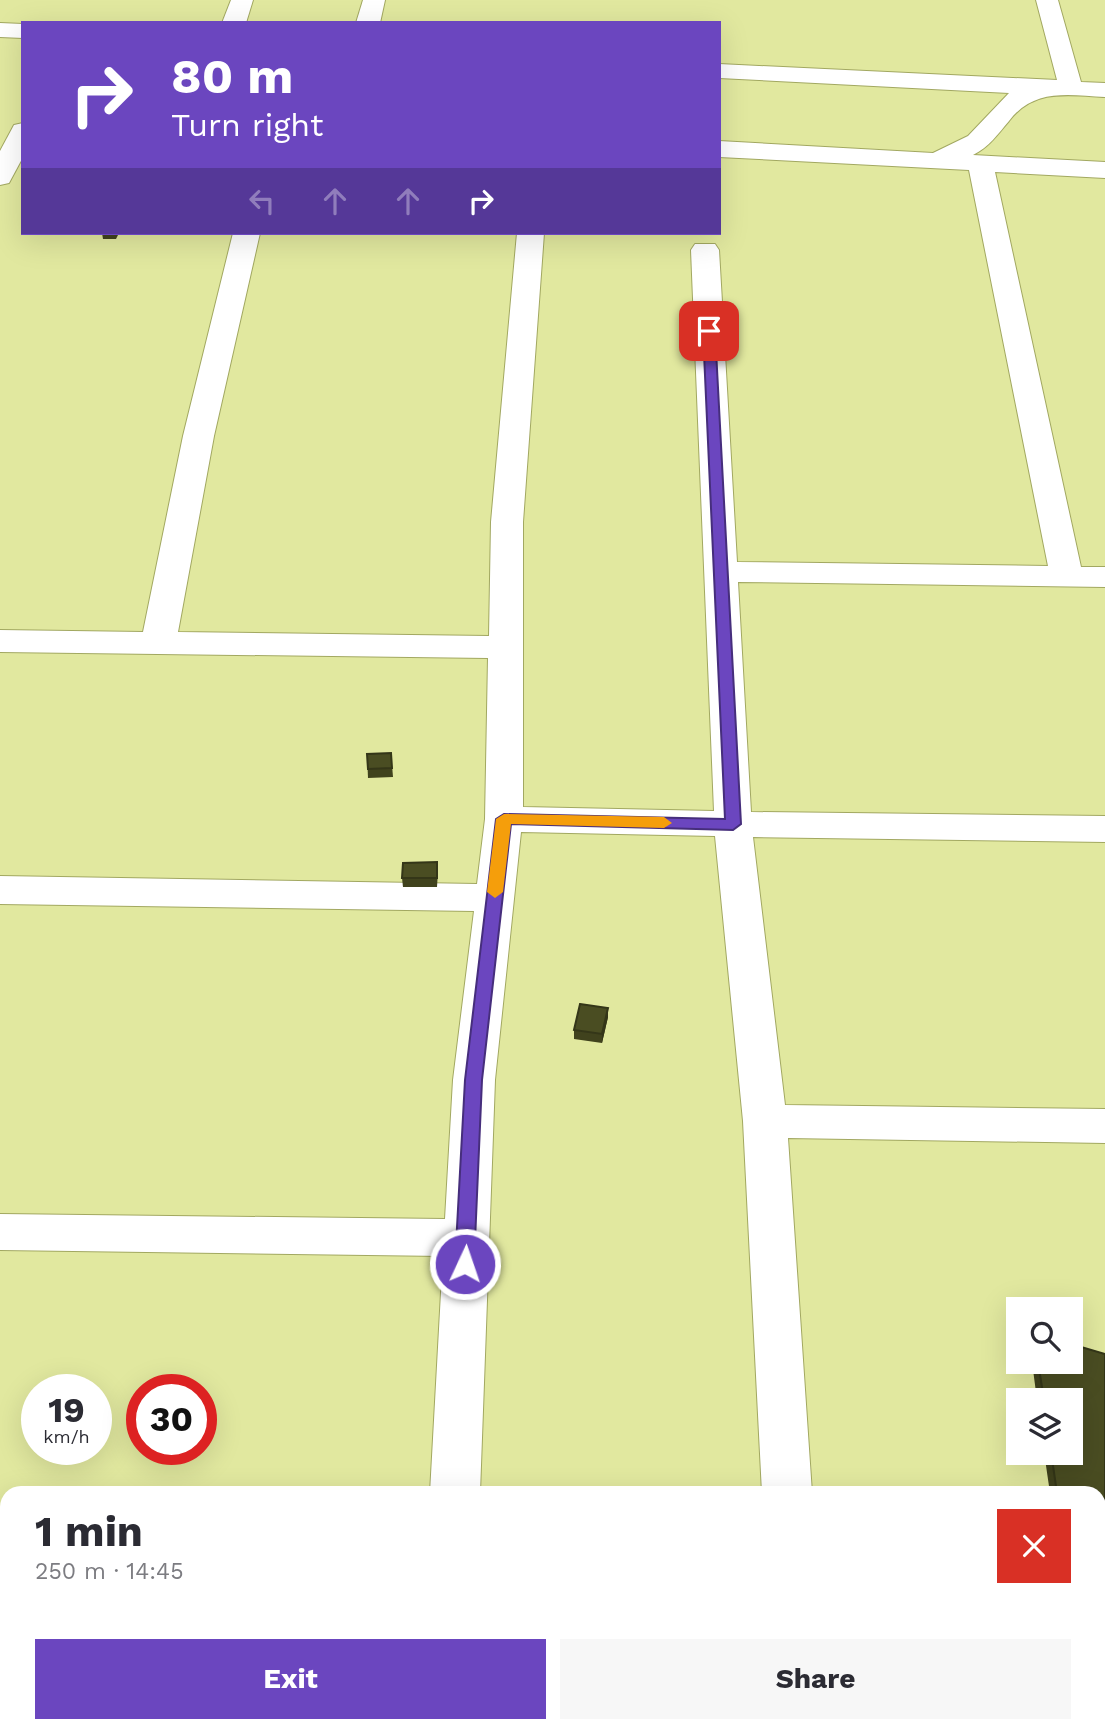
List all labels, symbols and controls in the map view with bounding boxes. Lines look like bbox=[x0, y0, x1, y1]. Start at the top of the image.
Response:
text: 80 m bbox=[171, 47, 293, 105]
icon: right bbox=[56, 49, 147, 140]
text: Turn right bbox=[171, 106, 323, 144]
icon: left bbox=[243, 182, 281, 220]
icon: ahead bbox=[316, 182, 354, 220]
icon: ahead bbox=[389, 182, 427, 220]
icon: right bbox=[462, 182, 500, 220]
pin bbox=[679, 301, 739, 361]
icon: arrive bbox=[690, 312, 728, 350]
position arrow bbox=[428, 1227, 502, 1301]
map controls bbox=[1006, 1297, 1083, 1465]
button: search bbox=[1006, 1297, 1083, 1374]
speed limit sign: 30 bbox=[126, 1374, 217, 1465]
button: layers bbox=[1006, 1388, 1083, 1465]
text: 19 bbox=[48, 1389, 85, 1431]
text: km/h bbox=[43, 1426, 90, 1447]
text: 1 min bbox=[35, 1507, 143, 1556]
button: close bbox=[997, 1509, 1071, 1583]
text: 250 m · 14:45 bbox=[35, 1558, 184, 1585]
button: Exit bbox=[35, 1639, 546, 1719]
button: Share bbox=[560, 1639, 1071, 1719]

